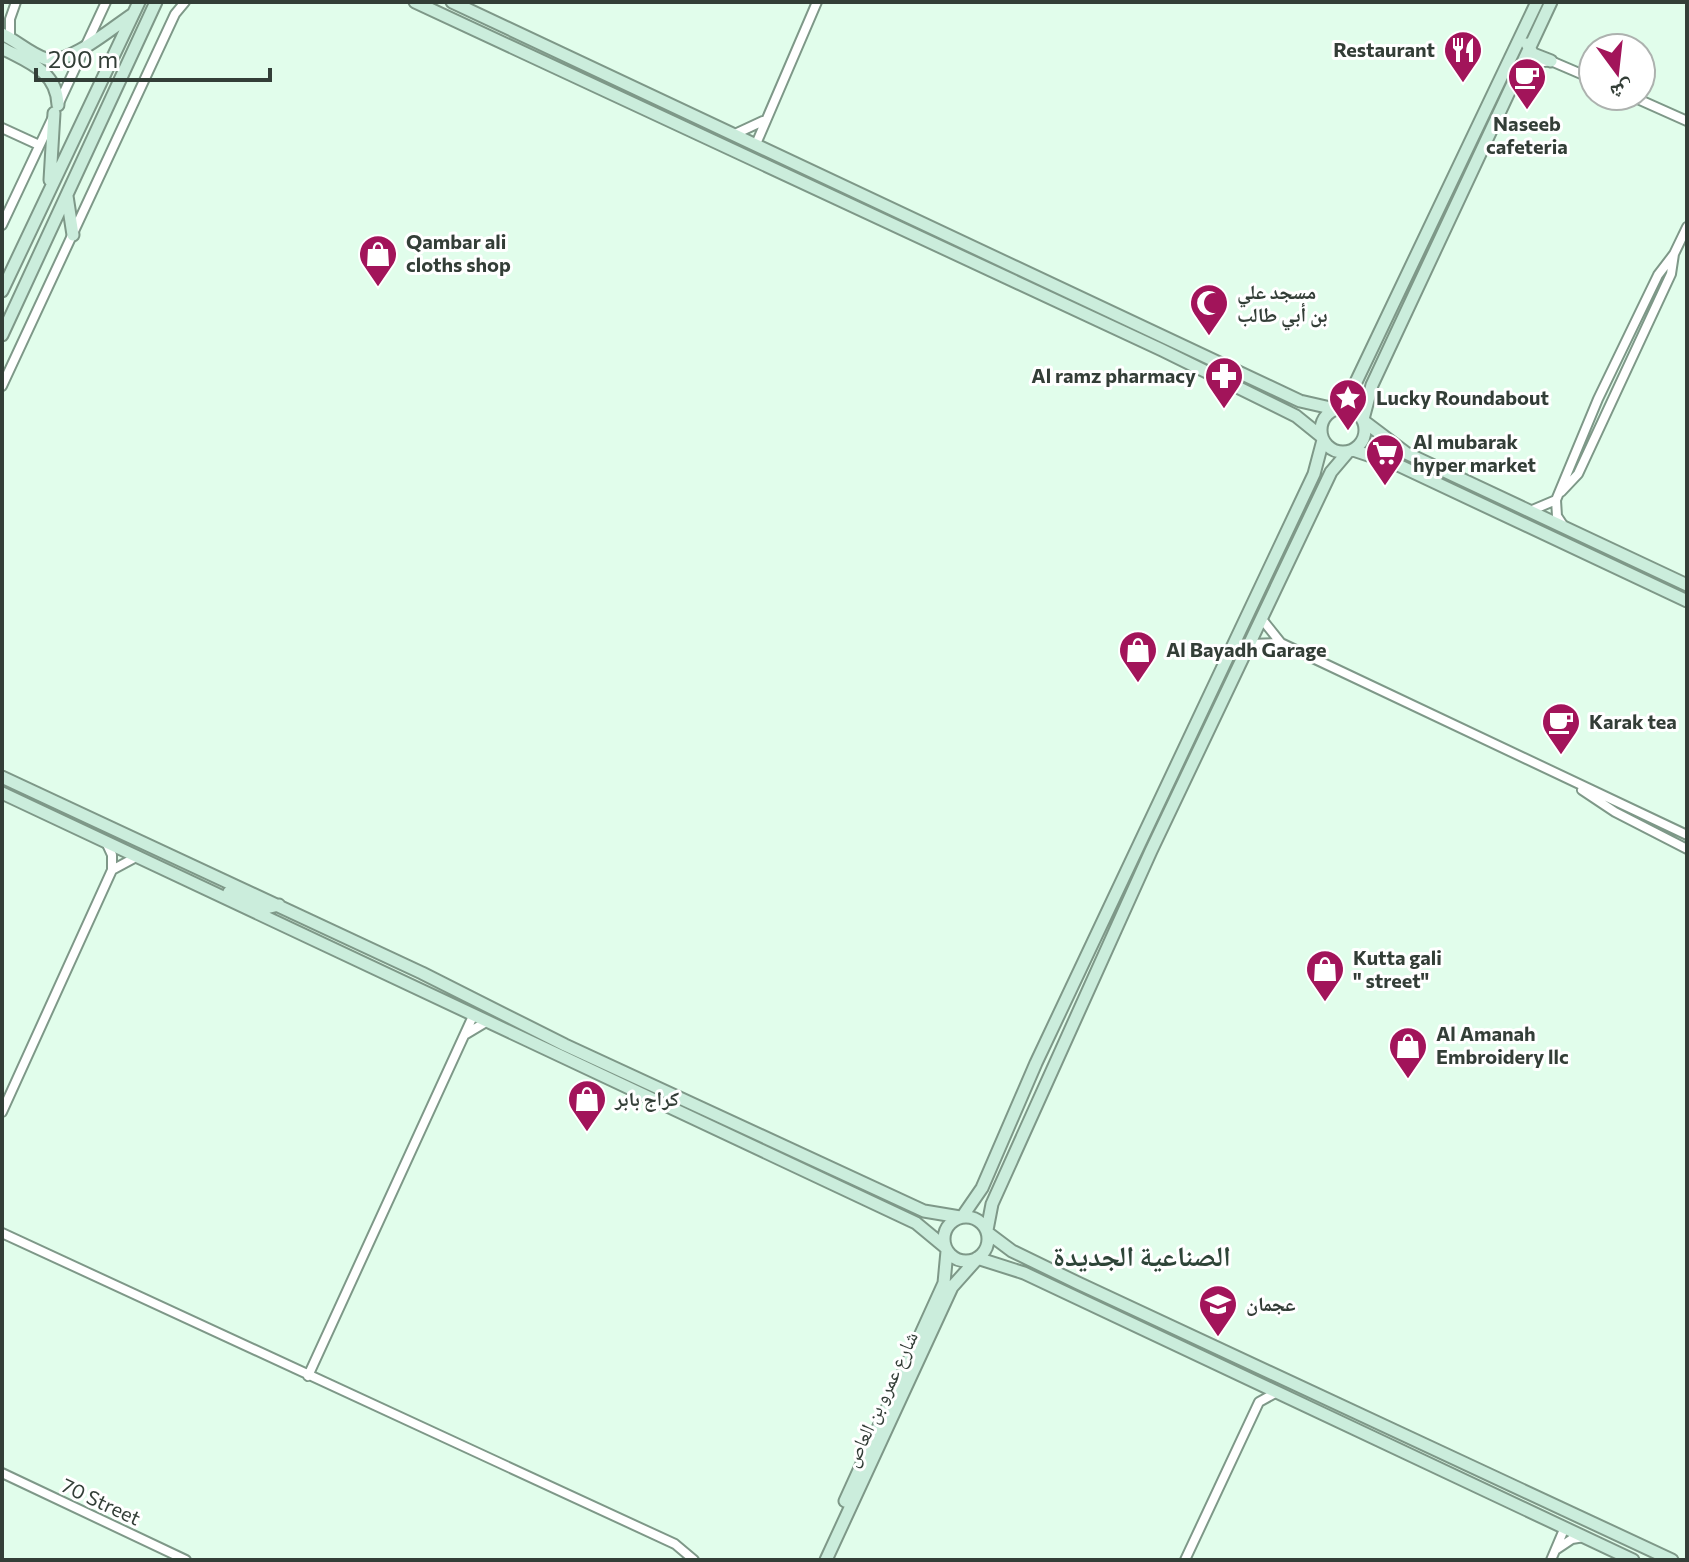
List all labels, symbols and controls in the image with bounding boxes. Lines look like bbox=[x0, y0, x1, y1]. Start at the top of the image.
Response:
restaurant icon: Restaurant bbox=[1442, 29, 1484, 84]
scale bar bbox=[36, 32, 270, 82]
north arrow bbox=[1577, 32, 1657, 112]
place label: Restaurant bbox=[1333, 37, 1435, 61]
text: 200 m bbox=[48, 44, 118, 73]
cafe icon: Naseeb cafeteria bbox=[1506, 56, 1548, 111]
text: ش bbox=[1607, 75, 1637, 108]
place label: Naseeb cafeteria bbox=[1486, 111, 1568, 158]
place label: Qambar ali cloths shop bbox=[406, 229, 511, 276]
shop icon: Qambar ali cloths shop bbox=[357, 233, 399, 288]
place label: مسجد علي بن أبي طالب bbox=[1237, 279, 1327, 331]
mosque icon: مسجد علي بن أبي طالب bbox=[1188, 282, 1230, 337]
pharmacy icon: Al ramz pharmacy bbox=[1203, 355, 1245, 410]
place label: Al ramz pharmacy bbox=[1031, 363, 1196, 387]
place icon: Lucky Roundabout bbox=[1327, 377, 1369, 432]
place label: Lucky Roundabout bbox=[1376, 385, 1549, 409]
place label: Al mubarak hyper market bbox=[1413, 429, 1536, 476]
supermarket icon: Al mubarak hyper market bbox=[1364, 432, 1406, 487]
shop icon: Al Bayadh Garage bbox=[1117, 629, 1159, 684]
place label: Al Bayadh Garage bbox=[1166, 637, 1327, 661]
cafe icon: Karak tea bbox=[1540, 701, 1582, 756]
place label: Karak tea bbox=[1589, 709, 1677, 733]
place label: Kutta gali " street" bbox=[1353, 945, 1442, 992]
shop icon: Kutta gali " street" bbox=[1304, 948, 1346, 1003]
place label: Al Amanah Embroidery llc bbox=[1436, 1021, 1569, 1068]
shop icon: Al Amanah Embroidery llc bbox=[1387, 1025, 1429, 1080]
shop icon: كراج بابر bbox=[566, 1078, 608, 1133]
place label: كراج بابر bbox=[614, 1086, 679, 1112]
district label: الصناعية الجديدة bbox=[1053, 1238, 1231, 1273]
school or university icon: عجمان bbox=[1197, 1283, 1239, 1338]
place label: عجمان bbox=[1246, 1291, 1296, 1316]
street label: شارع عمرو بن العاص bbox=[838, 1327, 924, 1471]
street label: 70 Street bbox=[58, 1472, 145, 1530]

